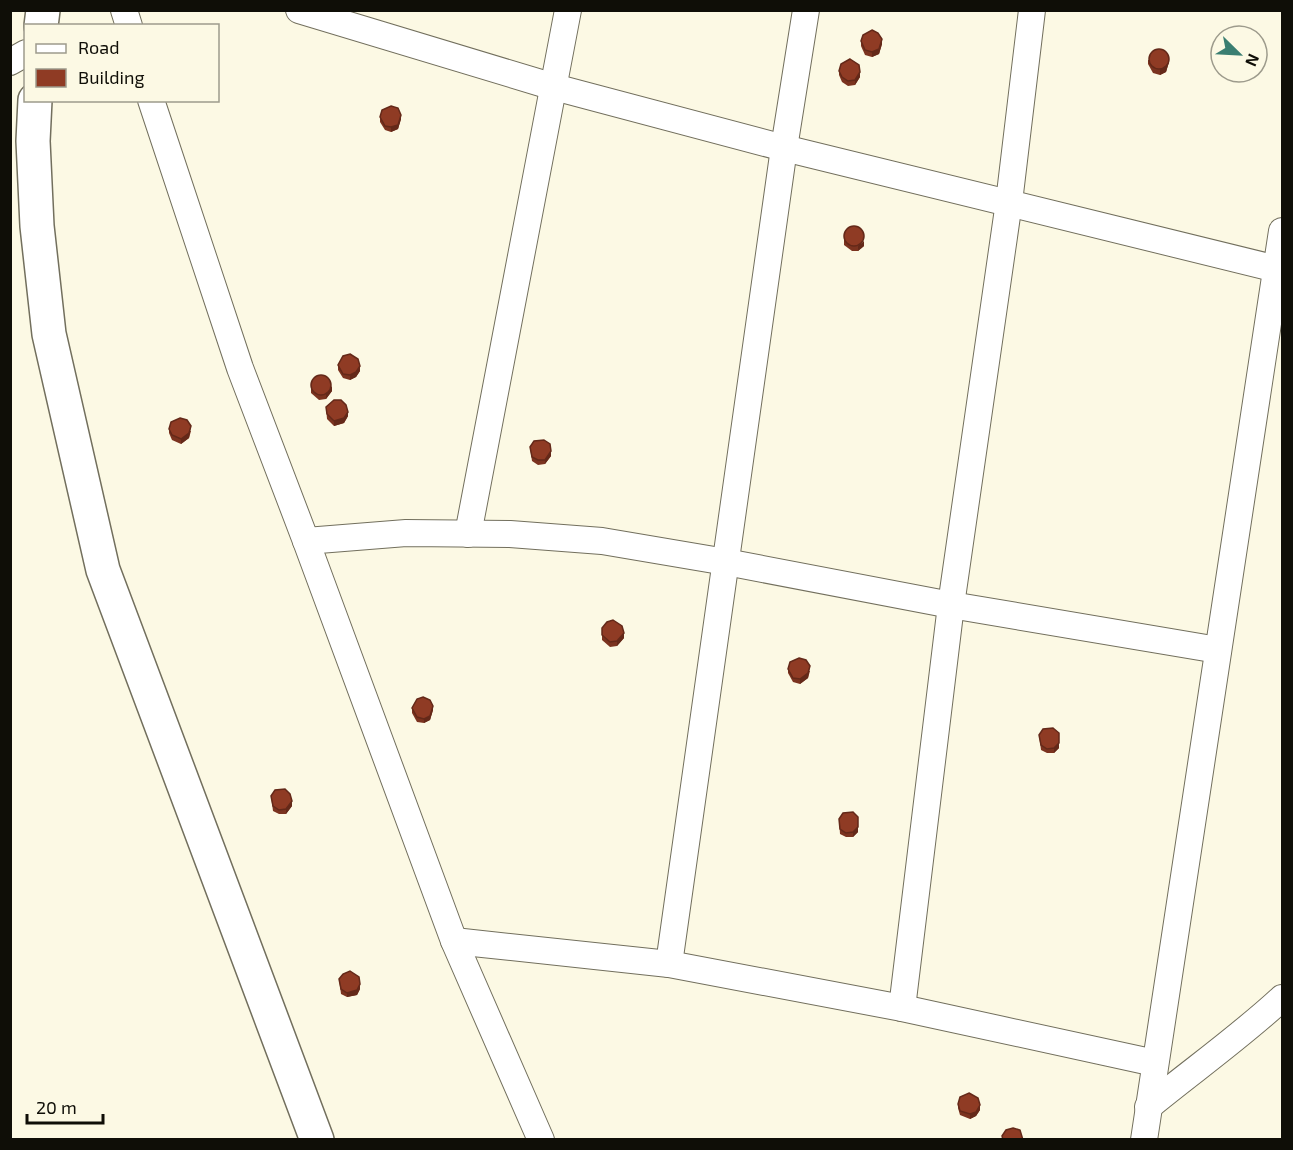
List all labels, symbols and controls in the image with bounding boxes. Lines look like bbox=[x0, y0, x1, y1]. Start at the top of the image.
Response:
legend bbox=[24, 24, 219, 102]
north arrow bbox=[1209, 24, 1269, 84]
text: Road bbox=[78, 36, 119, 58]
text: N bbox=[1242, 51, 1264, 69]
text: Building bbox=[78, 66, 145, 88]
scale bar bbox=[27, 1087, 104, 1125]
text: 20 m bbox=[36, 1096, 77, 1118]

